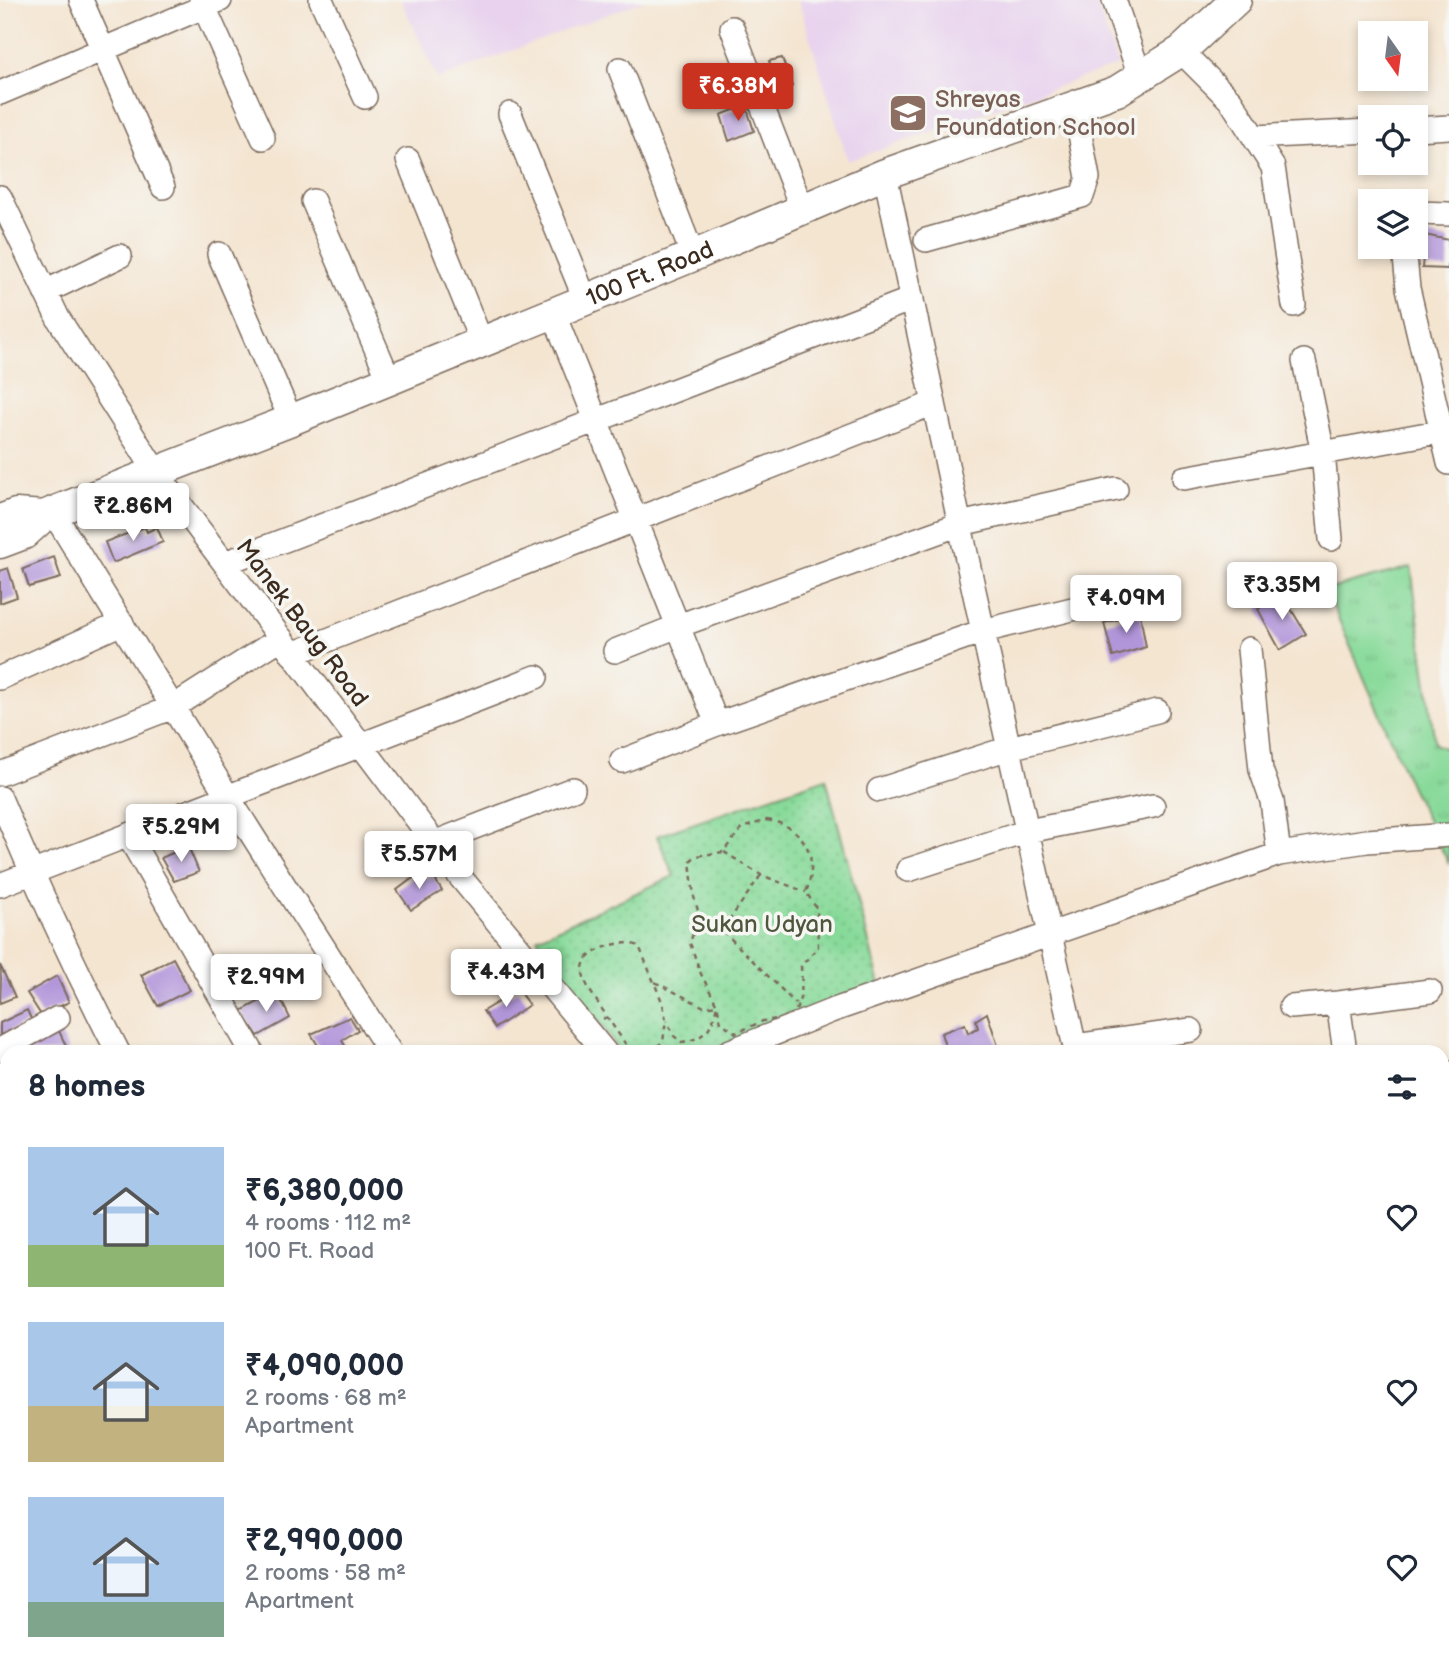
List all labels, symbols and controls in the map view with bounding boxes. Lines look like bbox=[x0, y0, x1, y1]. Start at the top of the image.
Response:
north arrow bbox=[1358, 21, 1428, 91]
map controls bbox=[1358, 21, 1428, 259]
pin: ₹6.38M bbox=[681, 64, 795, 123]
text: ₹6.38M bbox=[698, 72, 778, 100]
place label: Shreyas Foundation School bbox=[935, 85, 1136, 142]
school or university icon: Shreyas Foundation School bbox=[887, 92, 929, 134]
button: locate bbox=[1358, 105, 1428, 175]
button: layers bbox=[1358, 189, 1428, 259]
street label: 100 Ft. Road bbox=[582, 235, 718, 313]
pin: ₹2.86M bbox=[76, 484, 190, 543]
text: ₹2.86M bbox=[93, 492, 173, 520]
street label: Manek Baug Road bbox=[230, 534, 374, 712]
pin: ₹3.35M bbox=[1225, 562, 1339, 622]
text: ₹3.35M bbox=[1243, 571, 1321, 599]
pin: ₹4.09M bbox=[1069, 576, 1183, 635]
text: ₹4.09M bbox=[1086, 584, 1166, 612]
pin: ₹5.29M bbox=[124, 804, 238, 864]
text: ₹5.29M bbox=[142, 813, 220, 841]
pin: ₹5.57M bbox=[362, 832, 476, 891]
text: ₹5.57M bbox=[380, 840, 458, 868]
park label: Sukan Udyan bbox=[691, 910, 833, 939]
pin: ₹4.43M bbox=[449, 950, 563, 1009]
pin: ₹2.99M bbox=[209, 954, 323, 1014]
text: ₹4.43M bbox=[467, 958, 545, 986]
text: ₹2.99M bbox=[227, 963, 305, 991]
icon: filters bbox=[1383, 1068, 1421, 1106]
text: 8 homes bbox=[28, 1069, 145, 1105]
text: ₹6,380,000 bbox=[245, 1173, 404, 1209]
icon: home bbox=[84, 1175, 168, 1259]
icon: heart bbox=[1383, 1198, 1421, 1236]
text: 4 rooms · 112 m² bbox=[245, 1209, 411, 1237]
text: 100 Ft. Road bbox=[245, 1237, 374, 1265]
text: ₹4,090,000 bbox=[245, 1348, 404, 1384]
icon: home bbox=[84, 1350, 168, 1434]
icon: heart bbox=[1383, 1373, 1421, 1411]
text: 2 rooms · 68 m² bbox=[245, 1384, 407, 1412]
text: Apartment bbox=[245, 1412, 354, 1440]
text: ₹2,990,000 bbox=[245, 1523, 403, 1559]
icon: home bbox=[84, 1525, 168, 1609]
icon: heart bbox=[1383, 1548, 1421, 1586]
text: 2 rooms · 58 m² bbox=[245, 1559, 406, 1587]
text: Apartment bbox=[245, 1587, 354, 1615]

